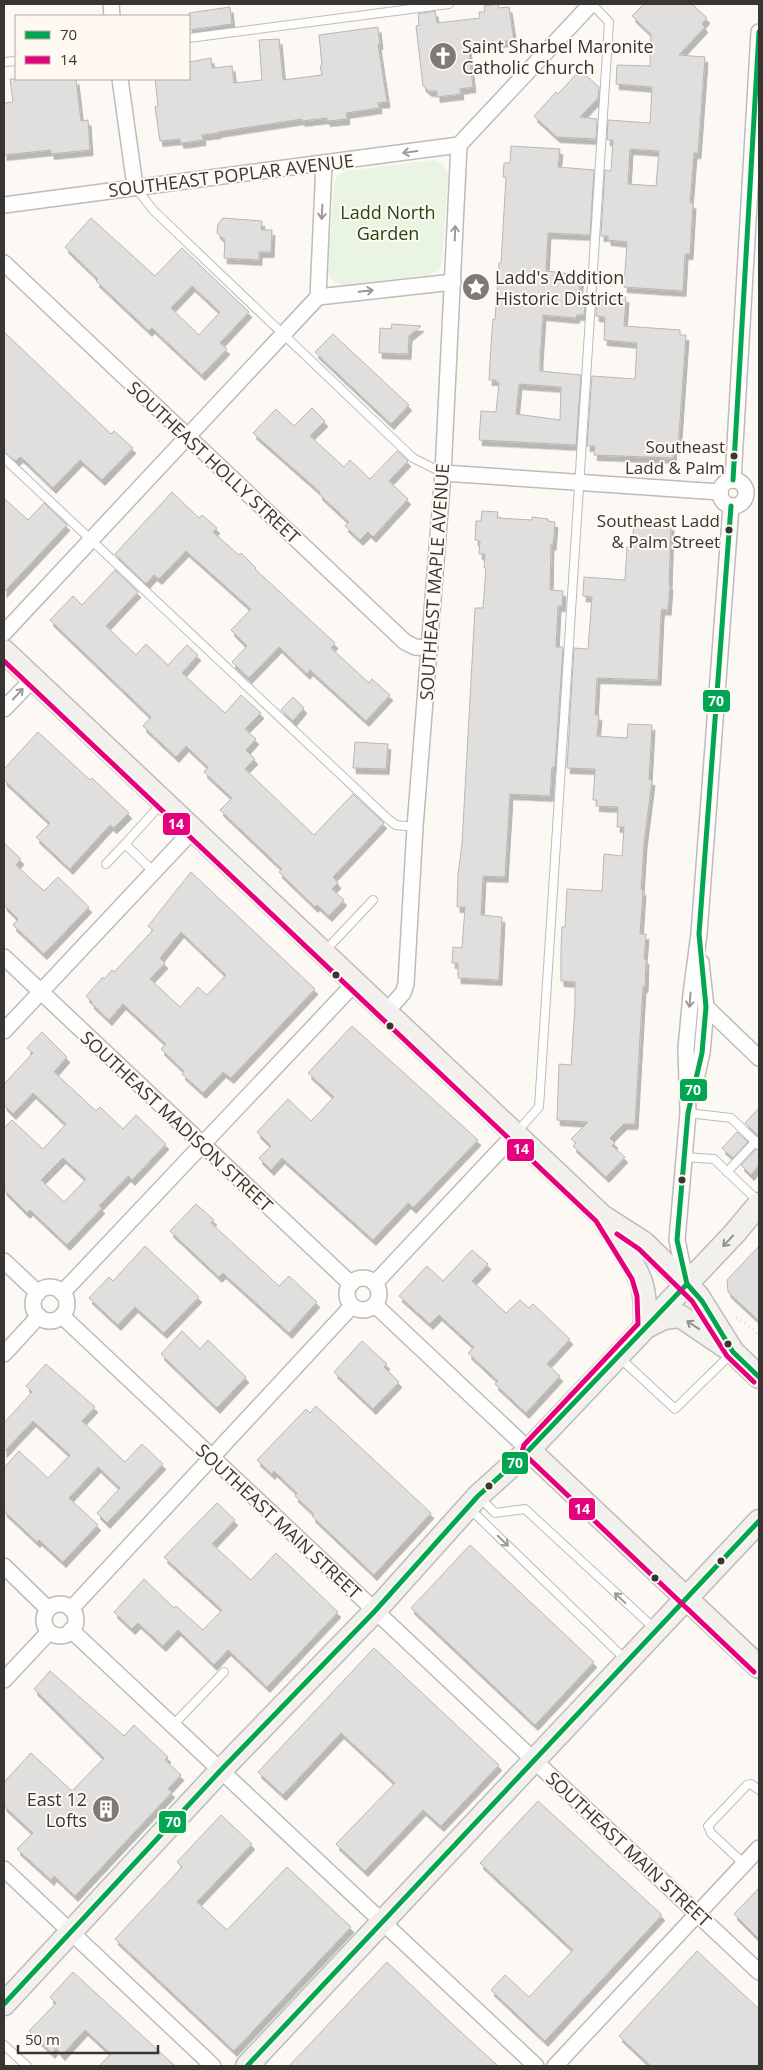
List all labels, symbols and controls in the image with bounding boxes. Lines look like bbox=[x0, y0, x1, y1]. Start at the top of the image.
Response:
legend bbox=[15, 15, 190, 80]
text: 70 bbox=[60, 24, 77, 44]
place label: Saint Sharbel Maronite Catholic Church bbox=[462, 34, 654, 79]
church icon: Saint Sharbel Maronite Catholic Church bbox=[428, 41, 458, 71]
text: 14 bbox=[60, 49, 78, 69]
one-way arrow bbox=[403, 147, 419, 157]
street label: SOUTHEAST POPLAR AVENUE bbox=[107, 148, 355, 202]
park label: Ladd North Garden bbox=[340, 200, 436, 245]
one-way arrow bbox=[317, 204, 326, 220]
one-way arrow bbox=[451, 226, 460, 242]
place label: Ladd's Addition Historic District bbox=[495, 265, 624, 310]
place icon: Ladd's Addition Historic District bbox=[461, 272, 491, 302]
one-way arrow bbox=[358, 286, 374, 296]
street label: SOUTHEAST HOLLY STREET bbox=[123, 376, 305, 548]
place label: Southeast Ladd & Palm bbox=[625, 435, 725, 479]
marker: Southeast Ladd & Palm bbox=[729, 451, 739, 461]
street label: SOUTHEAST MAPLE AVENUE bbox=[414, 463, 454, 701]
place label: Southeast Ladd & Palm Street bbox=[597, 509, 720, 553]
marker: Southeast Ladd & Palm Street bbox=[724, 525, 734, 535]
one-way arrow bbox=[12, 688, 24, 700]
line badge: 70 bbox=[702, 689, 731, 713]
text: 70 bbox=[708, 691, 724, 710]
line badge: 14 bbox=[162, 812, 191, 836]
text: 14 bbox=[168, 814, 184, 833]
unlabelled marker bbox=[331, 970, 341, 980]
one-way arrow bbox=[686, 992, 695, 1008]
unlabelled marker bbox=[385, 1021, 395, 1031]
street label: SOUTHEAST MADISON STREET bbox=[76, 1025, 278, 1217]
line badge: 70 bbox=[679, 1078, 708, 1102]
text: 70 bbox=[685, 1080, 701, 1099]
line badge: 14 bbox=[506, 1138, 535, 1162]
text: 14 bbox=[513, 1139, 529, 1158]
unlabelled marker bbox=[677, 1175, 687, 1185]
one-way arrow bbox=[722, 1235, 734, 1247]
one-way arrow bbox=[686, 1320, 700, 1330]
unlabelled marker bbox=[723, 1339, 733, 1349]
street label: SOUTHEAST MAIN STREET bbox=[191, 1438, 367, 1604]
line badge: 70 bbox=[501, 1451, 529, 1475]
text: 70 bbox=[507, 1453, 523, 1472]
unlabelled marker bbox=[484, 1481, 494, 1491]
line badge: 14 bbox=[568, 1497, 596, 1521]
text: 14 bbox=[574, 1499, 590, 1518]
one-way arrow bbox=[496, 1534, 508, 1546]
unlabelled marker bbox=[716, 1556, 726, 1566]
unlabelled marker bbox=[650, 1573, 660, 1583]
one-way arrow bbox=[614, 1592, 627, 1604]
street label: SOUTHEAST MAIN STREET bbox=[541, 1766, 717, 1932]
place label: East 12 Lofts bbox=[27, 1787, 87, 1832]
building icon: East 12 Lofts bbox=[91, 1794, 121, 1824]
line badge: 70 bbox=[158, 1810, 187, 1834]
text: 70 bbox=[165, 1812, 181, 1831]
scale bar bbox=[18, 2022, 158, 2054]
text: 50 m bbox=[25, 2029, 60, 2049]

